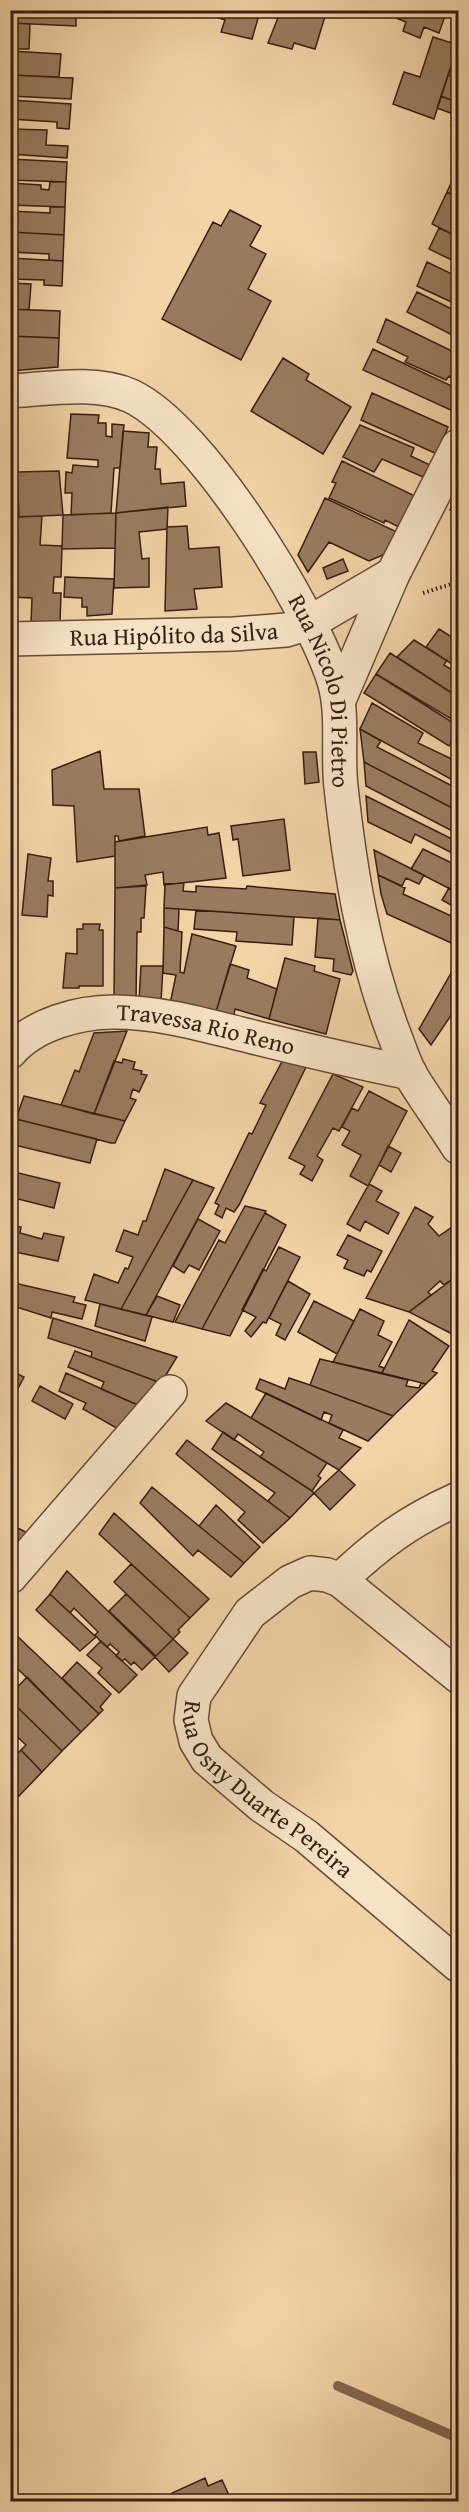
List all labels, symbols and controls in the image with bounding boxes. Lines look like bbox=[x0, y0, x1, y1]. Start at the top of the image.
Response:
street label: Rua Nicolo Di Pietro bbox=[280, 588, 359, 789]
street label: Rua Hipólito da Silva bbox=[69, 613, 280, 655]
street label: Travessa Rio Reno bbox=[116, 994, 299, 1064]
street label: Rua Osny Duarte Pereira bbox=[173, 1699, 362, 1886]

